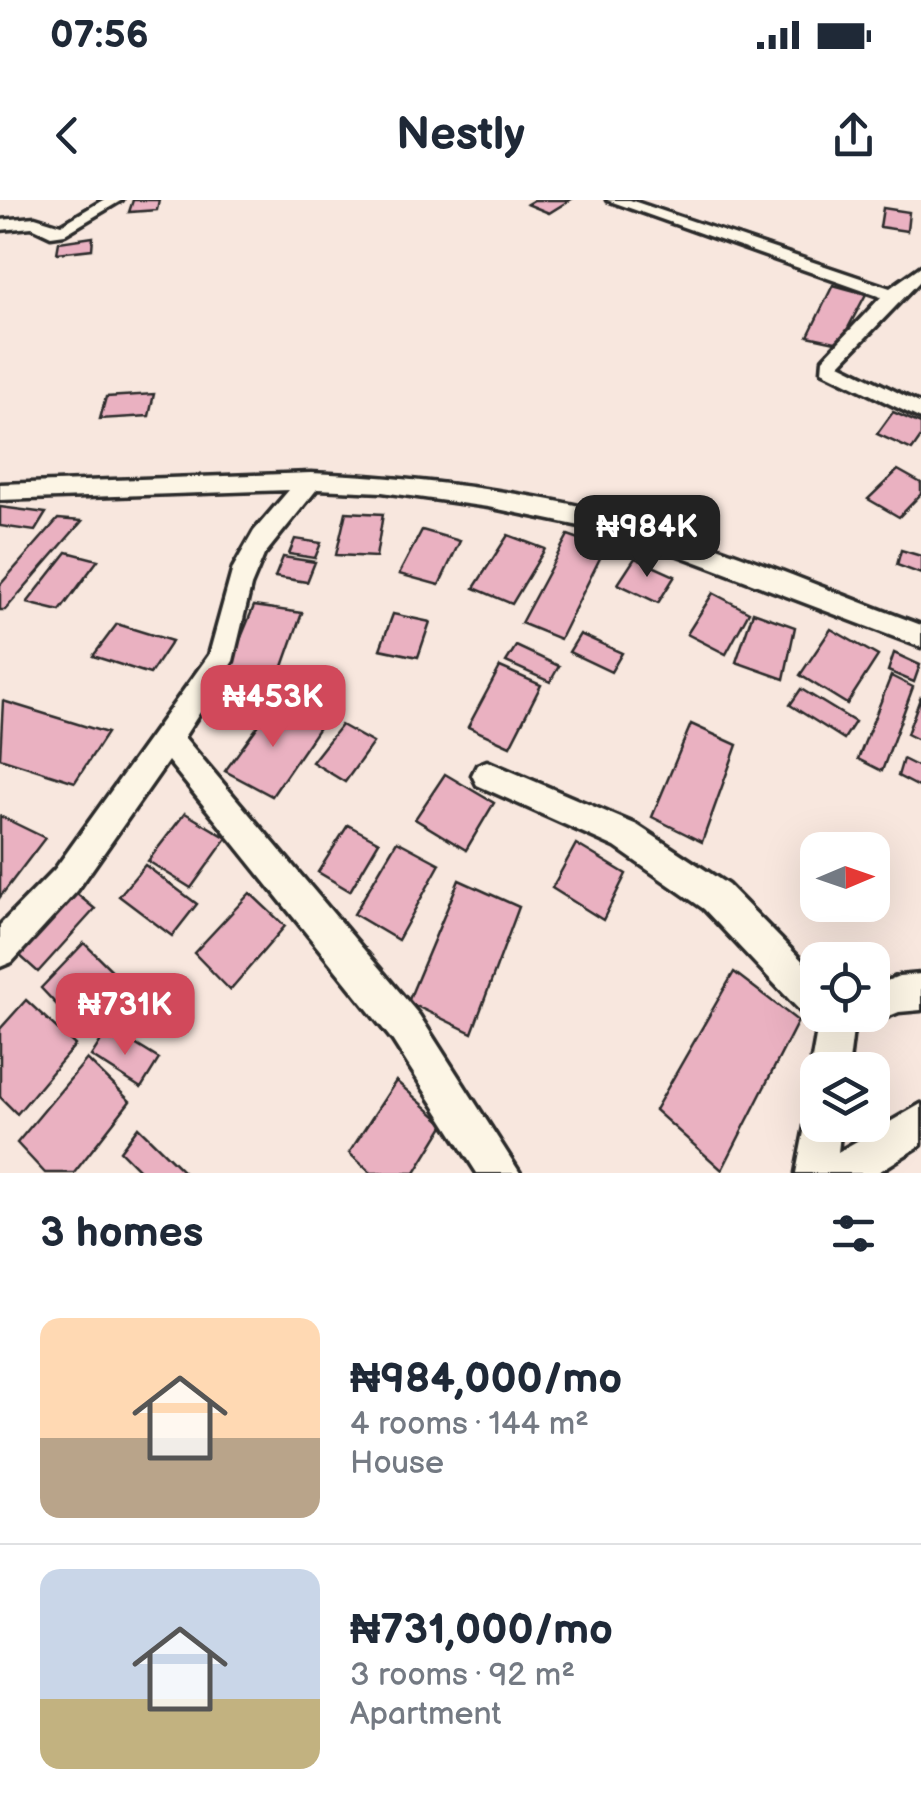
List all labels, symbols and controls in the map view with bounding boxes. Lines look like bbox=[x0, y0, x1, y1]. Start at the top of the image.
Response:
text: 07:56 bbox=[50, 13, 149, 58]
icon: back bbox=[40, 108, 95, 163]
text: Nestly bbox=[396, 108, 525, 163]
icon: share bbox=[826, 108, 881, 163]
pin: ₦984K bbox=[577, 495, 717, 580]
text: ₦984K bbox=[596, 508, 698, 547]
pin: ₦453K bbox=[203, 665, 343, 750]
text: ₦453K bbox=[223, 678, 323, 717]
north arrow bbox=[800, 832, 890, 922]
map controls bbox=[800, 832, 890, 1142]
button: locate bbox=[800, 942, 890, 1032]
pin: ₦731K bbox=[55, 973, 195, 1058]
text: ₦731K bbox=[78, 986, 172, 1025]
button: layers bbox=[800, 1052, 890, 1142]
icon: filters bbox=[826, 1206, 881, 1261]
text: 3 homes bbox=[40, 1208, 203, 1259]
text: ₦984,000/mo bbox=[350, 1354, 622, 1405]
icon: home bbox=[120, 1358, 240, 1478]
text: 4 rooms · 144 m² bbox=[350, 1405, 589, 1444]
text: House bbox=[350, 1444, 444, 1483]
text: ₦731,000/mo bbox=[350, 1605, 613, 1656]
icon: home bbox=[120, 1609, 240, 1729]
text: 3 rooms · 92 m² bbox=[350, 1656, 575, 1695]
text: Apartment bbox=[350, 1695, 501, 1734]

